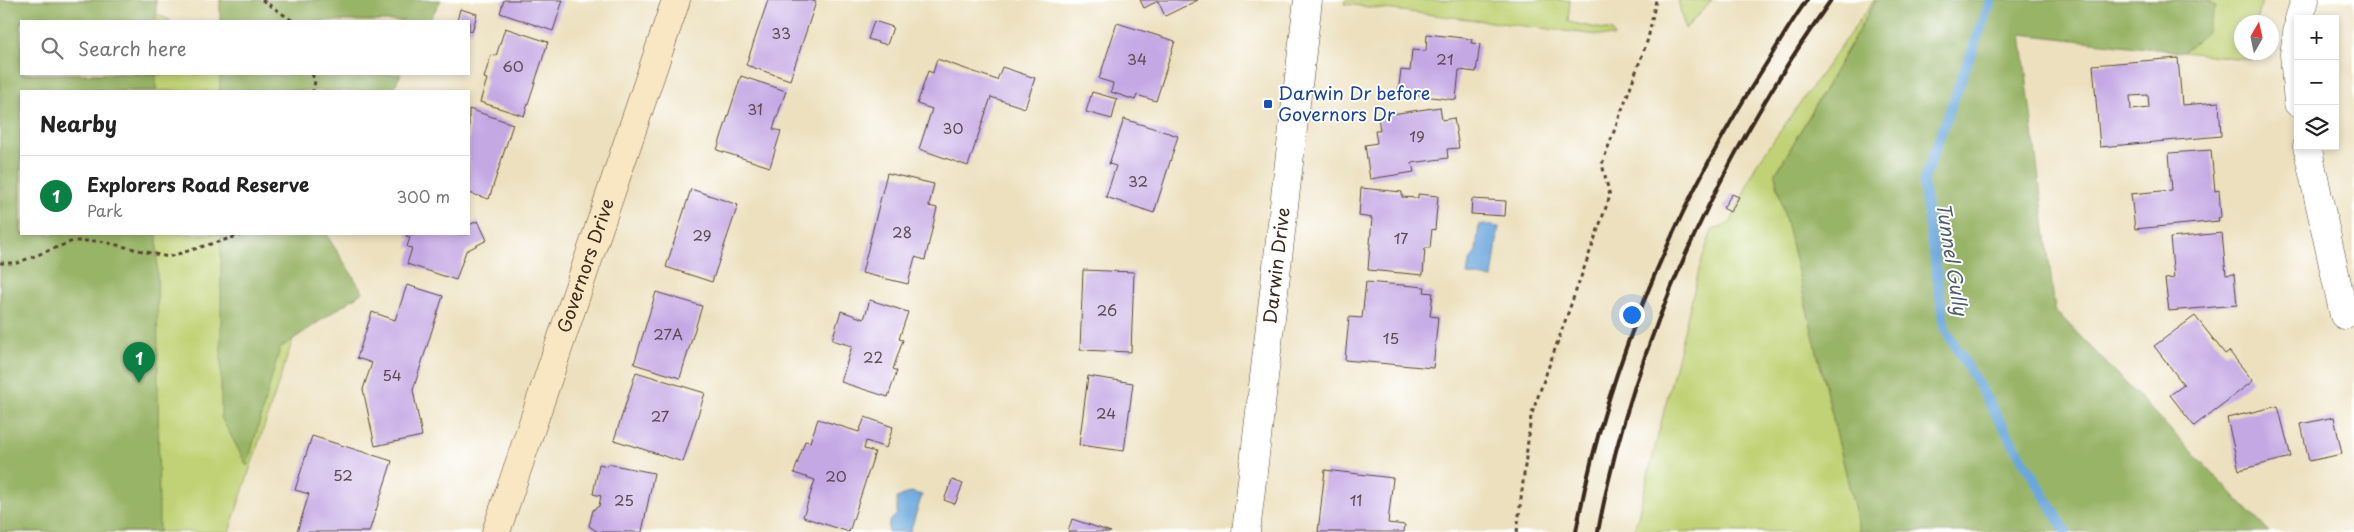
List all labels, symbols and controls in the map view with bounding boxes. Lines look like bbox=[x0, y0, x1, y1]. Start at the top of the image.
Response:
north arrow bbox=[2234, 15, 2279, 60]
map controls bbox=[2294, 15, 2339, 150]
button: + bbox=[2294, 15, 2339, 60]
search box bbox=[20, 20, 470, 75]
house number: 33 bbox=[771, 21, 791, 44]
icon: search bbox=[38, 34, 66, 62]
text: Search here bbox=[78, 34, 187, 62]
house number: 34 bbox=[1127, 47, 1147, 70]
house number: 21 bbox=[1436, 47, 1454, 70]
house number: 60 bbox=[502, 54, 524, 77]
button: − bbox=[2294, 60, 2339, 105]
place label: Darwin Dr before Governors Dr bbox=[1278, 79, 1430, 127]
house number: 31 bbox=[747, 97, 763, 120]
marker: Darwin Dr before Governors Dr bbox=[1262, 98, 1274, 110]
button: layers bbox=[2294, 105, 2339, 150]
text: Nearby bbox=[40, 107, 117, 139]
house number: 30 bbox=[943, 116, 963, 139]
house number: 19 bbox=[1409, 124, 1425, 147]
house number: 32 bbox=[1128, 169, 1148, 192]
text: Explorers Road Reserve bbox=[87, 170, 309, 198]
text: 1 bbox=[52, 184, 60, 208]
text: 300 m bbox=[396, 184, 450, 208]
street label: Governors Drive bbox=[549, 194, 620, 336]
text: Park bbox=[87, 198, 123, 222]
water label: Tunnel Gully bbox=[1930, 201, 1976, 318]
street label: Darwin Drive bbox=[1255, 206, 1296, 325]
house number: 28 bbox=[892, 220, 912, 243]
house number: 29 bbox=[692, 223, 712, 246]
house number: 17 bbox=[1394, 226, 1408, 249]
house number: 26 bbox=[1097, 298, 1117, 321]
your location bbox=[1619, 302, 1645, 328]
house number: 27A bbox=[653, 322, 683, 345]
house number: 15 bbox=[1383, 326, 1399, 349]
pin: 1 bbox=[123, 342, 155, 383]
house number: 22 bbox=[863, 345, 883, 368]
house number: 54 bbox=[382, 363, 402, 386]
house number: 24 bbox=[1096, 401, 1116, 424]
house number: 27 bbox=[651, 404, 670, 427]
house number: 52 bbox=[333, 463, 353, 486]
house number: 20 bbox=[825, 464, 847, 487]
house number: 25 bbox=[614, 488, 634, 511]
house number: 11 bbox=[1350, 488, 1362, 511]

